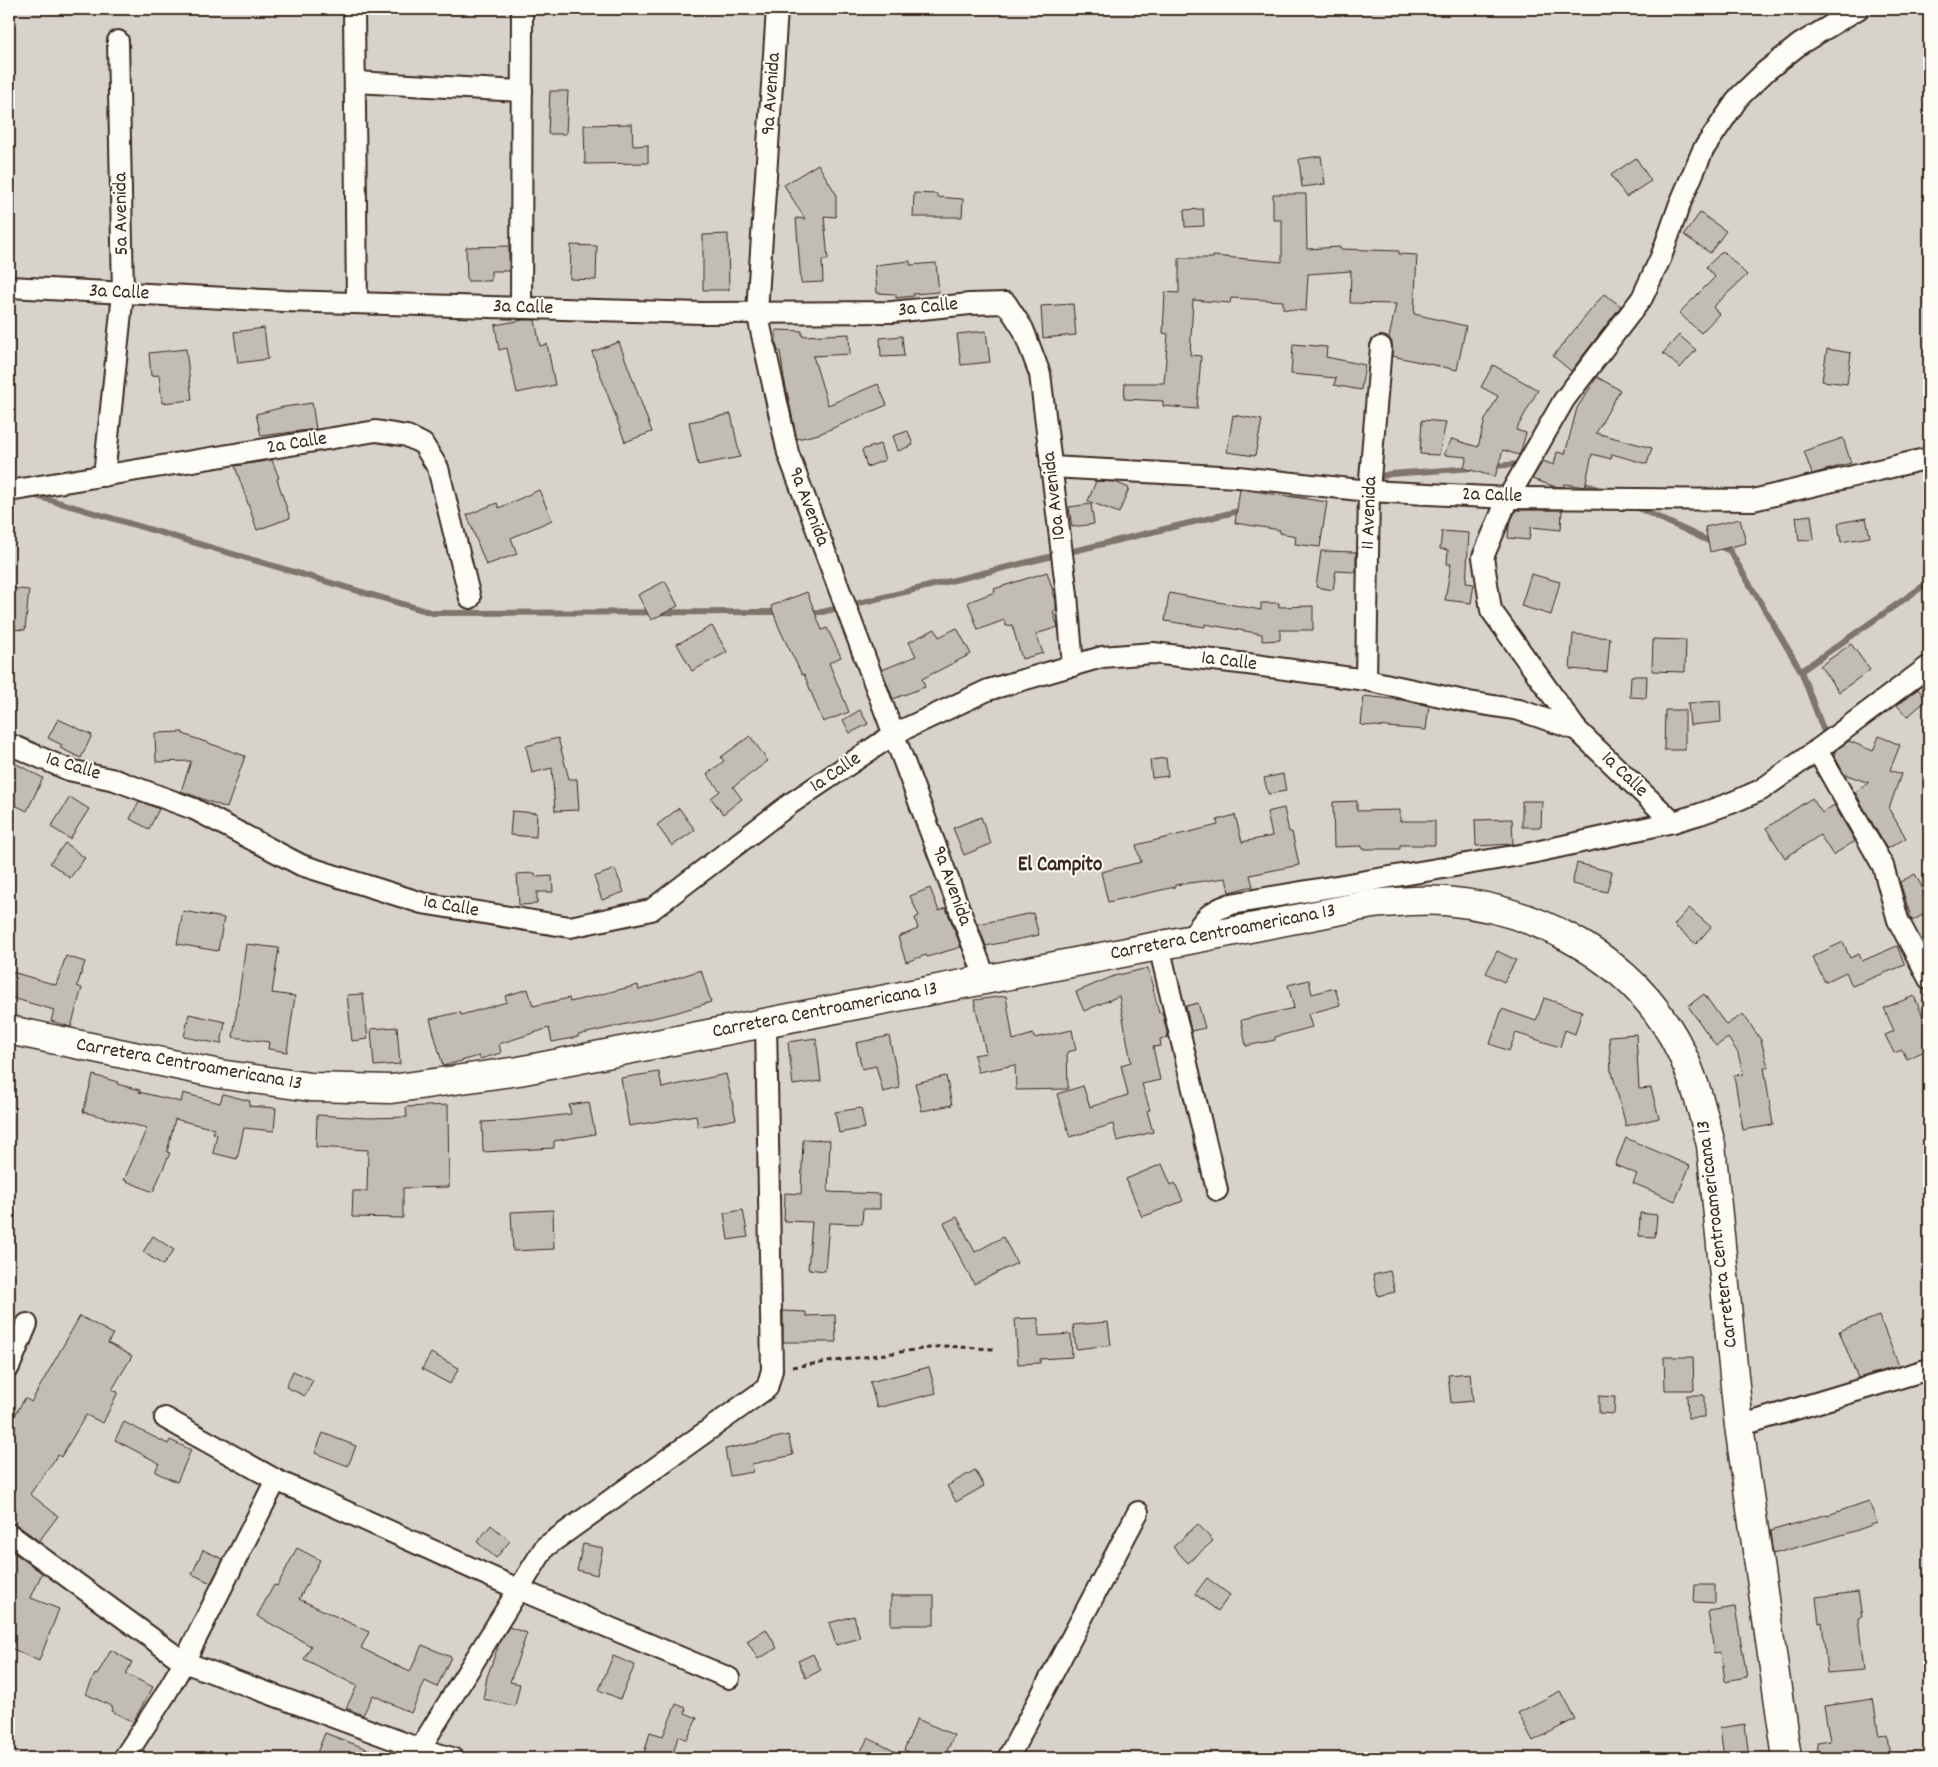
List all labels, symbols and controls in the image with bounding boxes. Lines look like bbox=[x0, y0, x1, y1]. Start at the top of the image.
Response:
street label: 9a Avenida bbox=[755, 51, 789, 136]
street label: 5a Avenida bbox=[107, 172, 137, 256]
street label: 3a Calle bbox=[88, 277, 150, 309]
street label: 3a Calle bbox=[896, 291, 960, 325]
street label: 3a Calle bbox=[492, 293, 554, 323]
street label: 2a Calle bbox=[265, 425, 329, 463]
street label: 10a Avenida bbox=[1036, 450, 1074, 542]
street label: 9a Avenida bbox=[780, 463, 836, 551]
street label: 11 Avenida bbox=[1355, 475, 1385, 550]
street label: 2a Calle bbox=[1461, 481, 1523, 511]
street label: 1a Calle bbox=[1200, 645, 1259, 679]
street label: 1a Calle bbox=[42, 745, 104, 789]
street label: 1a Calle bbox=[805, 746, 867, 800]
street label: 1a Calle bbox=[1594, 746, 1654, 805]
street label: 9a Avenida bbox=[924, 842, 979, 930]
district label: El Campito bbox=[1018, 851, 1102, 881]
street label: 1a Calle bbox=[421, 888, 481, 926]
street label: Carretera Centroamericana 13 bbox=[1108, 897, 1338, 969]
street label: Carretera Centroamericana 13 bbox=[710, 975, 940, 1047]
street label: Carretera Centroamericana 13 bbox=[74, 1031, 304, 1099]
street label: Carretera Centroamericana 13 bbox=[1690, 1119, 1746, 1349]

